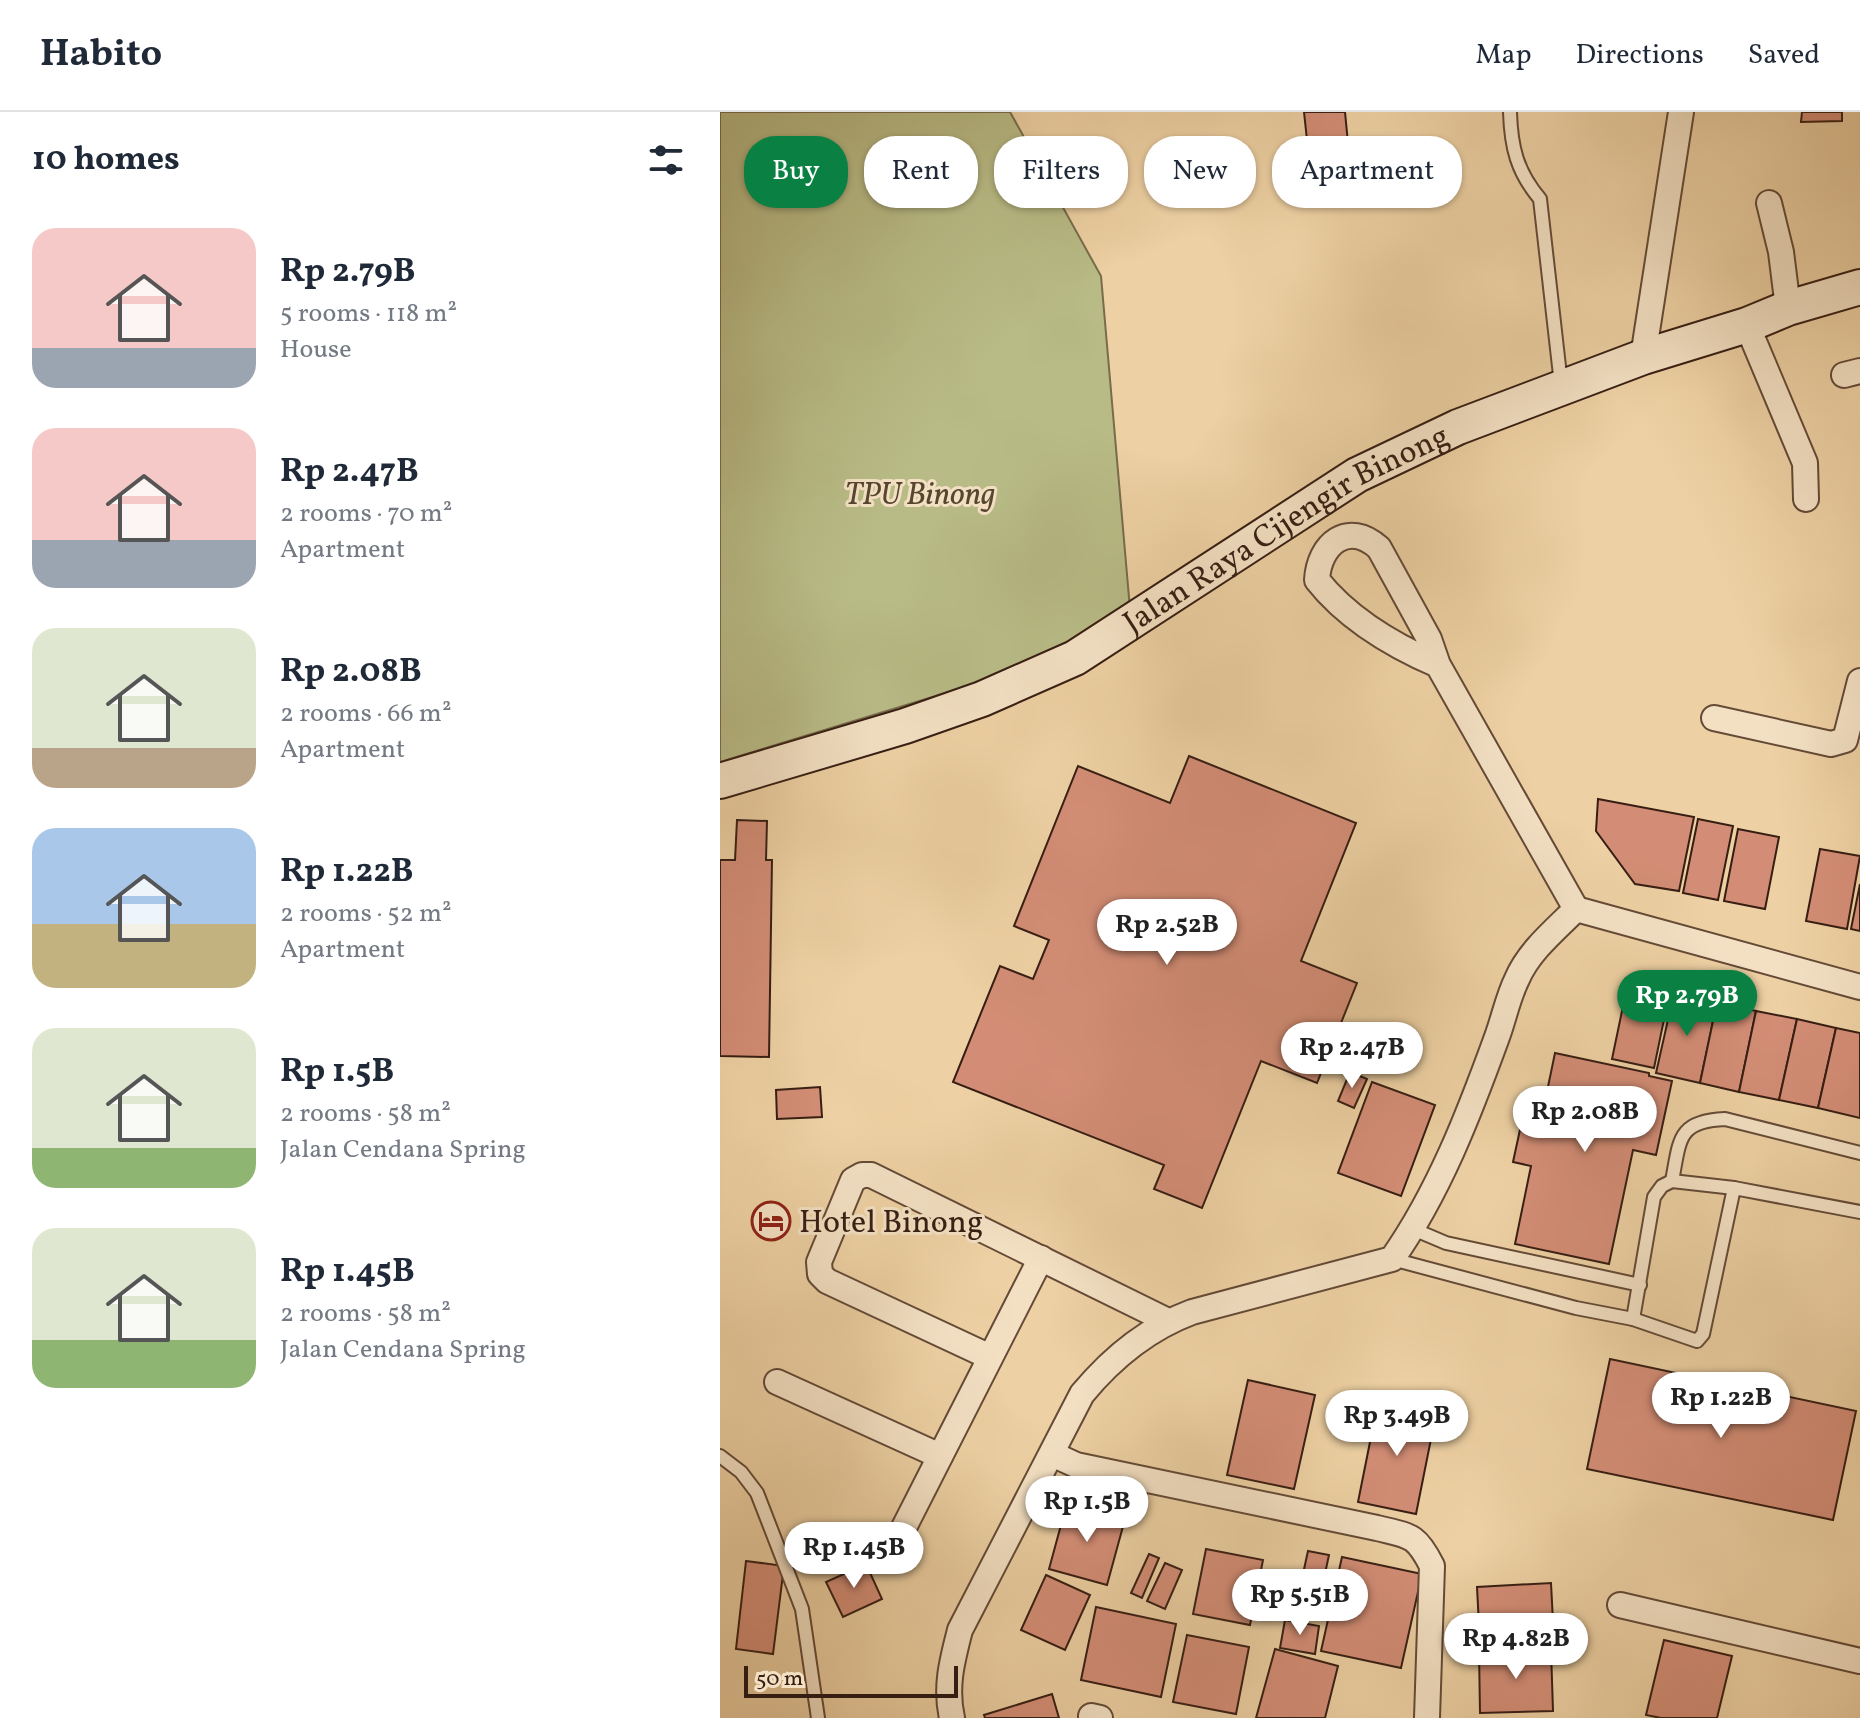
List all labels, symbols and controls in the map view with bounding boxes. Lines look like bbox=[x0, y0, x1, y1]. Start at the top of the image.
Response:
text: Habito bbox=[40, 29, 162, 82]
text: Map bbox=[1476, 36, 1532, 75]
text: Directions bbox=[1576, 36, 1704, 75]
text: Saved bbox=[1748, 36, 1820, 75]
chip: Buy bbox=[744, 136, 848, 208]
chip: Rent bbox=[864, 136, 978, 208]
chip: Filters bbox=[994, 136, 1128, 208]
chip: New bbox=[1144, 136, 1256, 208]
chip: Apartment bbox=[1272, 136, 1462, 208]
text: 10 homes bbox=[32, 137, 180, 184]
icon: filters bbox=[644, 138, 688, 182]
text: Rp 2.79B bbox=[280, 249, 416, 296]
icon: home bbox=[96, 260, 192, 356]
text: 5 rooms · 118 m² bbox=[280, 296, 457, 332]
text: House bbox=[280, 332, 352, 368]
street label: Jalan Raya Cijengir Binong bbox=[1115, 415, 1457, 646]
text: Rp 2.47B bbox=[280, 449, 419, 496]
icon: home bbox=[96, 460, 192, 556]
park label: TPU Binong bbox=[845, 474, 995, 518]
text: 2 rooms · 70 m² bbox=[280, 496, 452, 532]
text: Apartment bbox=[280, 532, 405, 568]
text: Rp 2.08B bbox=[280, 649, 422, 696]
icon: home bbox=[96, 660, 192, 756]
text: 2 rooms · 66 m² bbox=[280, 696, 452, 732]
text: Apartment bbox=[280, 732, 405, 768]
text: Rp 1.22B bbox=[280, 849, 414, 896]
icon: home bbox=[96, 860, 192, 956]
text: 2 rooms · 52 m² bbox=[280, 896, 452, 932]
pin: Rp 2.52B bbox=[1084, 899, 1250, 967]
text: Rp 2.52B bbox=[1115, 907, 1219, 943]
text: Apartment bbox=[280, 932, 405, 968]
pin: Rp 2.79B bbox=[1604, 970, 1770, 1038]
text: Rp 2.79B bbox=[1635, 978, 1739, 1014]
pin: Rp 2.47B bbox=[1269, 1022, 1435, 1090]
text: Rp 2.47B bbox=[1299, 1030, 1405, 1066]
text: Rp 1.5B bbox=[280, 1049, 394, 1096]
icon: home bbox=[96, 1060, 192, 1156]
pin: Rp 2.08B bbox=[1502, 1086, 1668, 1154]
text: Rp 2.08B bbox=[1531, 1094, 1639, 1130]
text: 2 rooms · 58 m² bbox=[280, 1096, 451, 1132]
text: Jalan Cendana Spring bbox=[280, 1132, 526, 1168]
hotel icon: Hotel Binong bbox=[750, 1200, 792, 1242]
place label: Hotel Binong bbox=[799, 1202, 983, 1246]
text: Rp 1.45B bbox=[280, 1249, 415, 1296]
icon: home bbox=[96, 1260, 192, 1356]
text: 2 rooms · 58 m² bbox=[280, 1296, 451, 1332]
text: Jalan Cendana Spring bbox=[280, 1332, 526, 1368]
pin: Rp 1.22B bbox=[1638, 1372, 1804, 1440]
text: Rp 1.22B bbox=[1670, 1380, 1772, 1416]
pin: Rp 3.49B bbox=[1314, 1390, 1480, 1458]
text: Rp 3.49B bbox=[1343, 1398, 1451, 1434]
pin: Rp 1.5B bbox=[1013, 1476, 1161, 1544]
text: Rp 1.5B bbox=[1043, 1484, 1131, 1520]
pin: Rp 1.45B bbox=[771, 1522, 937, 1590]
text: Rp 1.45B bbox=[802, 1530, 906, 1566]
pin: Rp 5.51B bbox=[1217, 1569, 1383, 1637]
text: Rp 5.51B bbox=[1250, 1577, 1350, 1613]
pin: Rp 4.82B bbox=[1433, 1613, 1599, 1681]
text: Rp 4.82B bbox=[1462, 1621, 1570, 1657]
scale bar bbox=[744, 1662, 958, 1698]
text: 50 m bbox=[756, 1664, 803, 1695]

